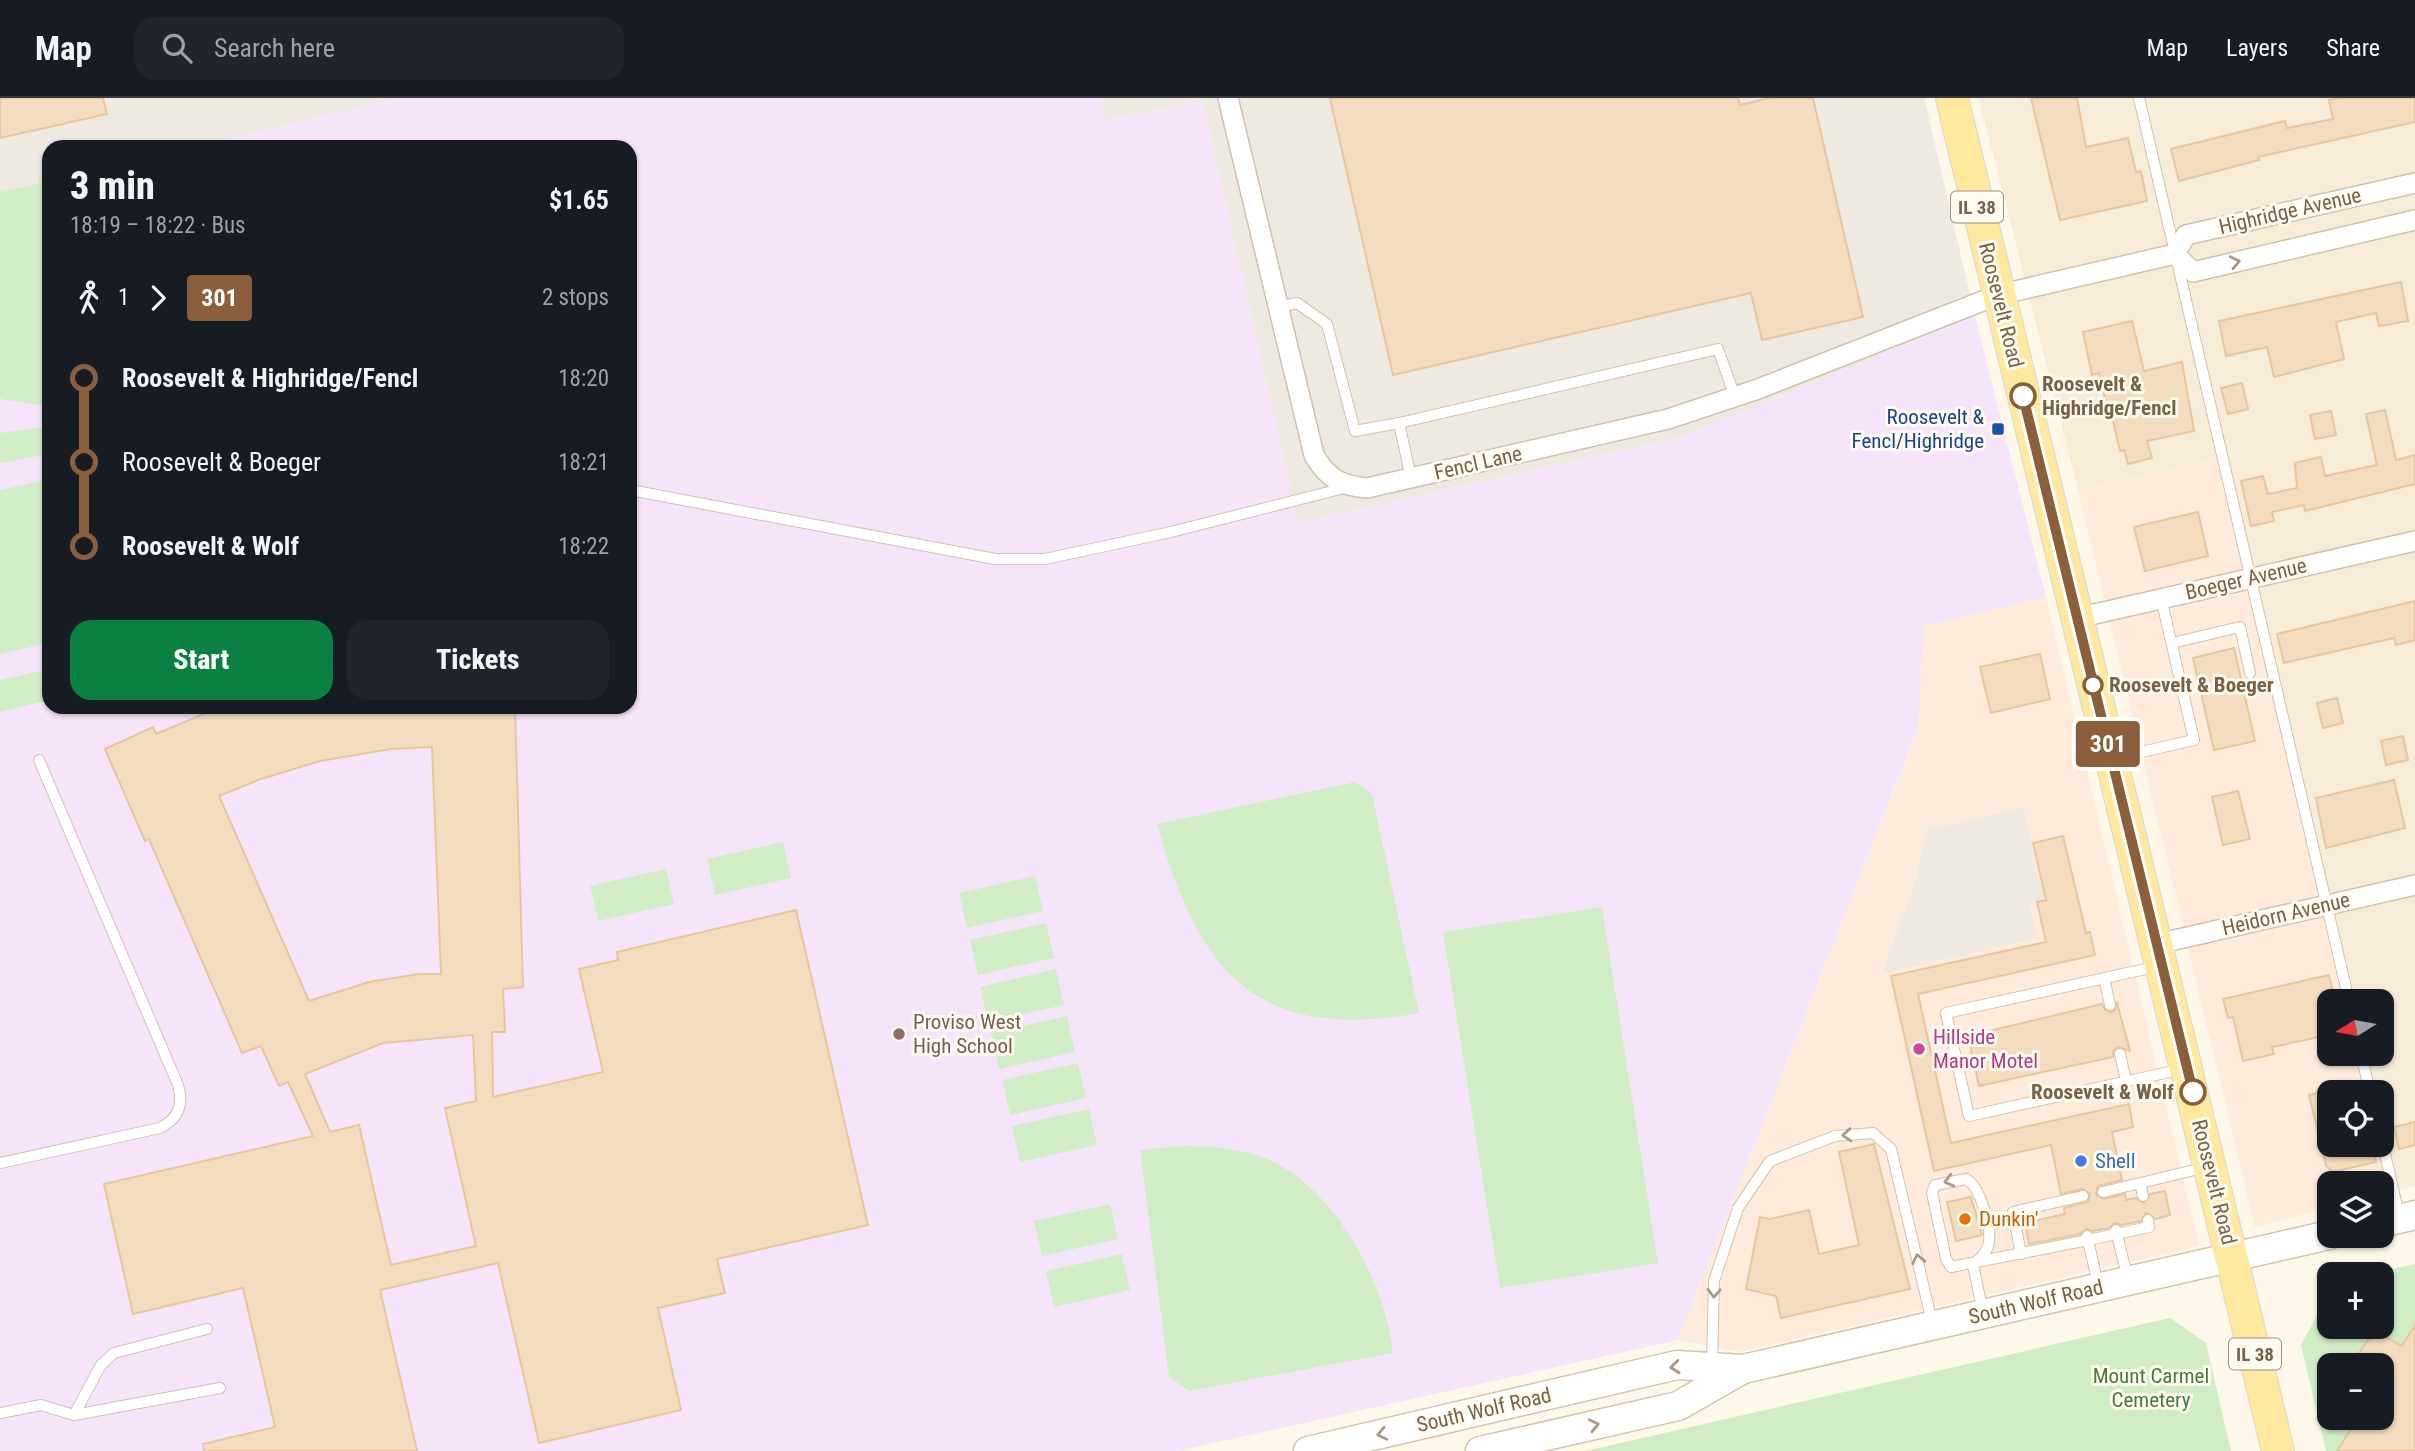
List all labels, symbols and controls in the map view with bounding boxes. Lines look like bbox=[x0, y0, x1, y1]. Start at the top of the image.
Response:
search box bbox=[134, 17, 624, 80]
text: Map bbox=[35, 29, 92, 68]
icon: search bbox=[158, 29, 196, 67]
text: Search here bbox=[214, 33, 335, 63]
text: Map bbox=[2147, 34, 2188, 62]
text: Layers bbox=[2226, 34, 2288, 62]
text: Share bbox=[2326, 34, 2380, 62]
text: 3 min bbox=[70, 164, 155, 208]
street label: Highridge Avenue bbox=[2216, 183, 2364, 239]
text: $1.65 bbox=[549, 185, 609, 215]
road number: IL 38 bbox=[1951, 192, 2003, 222]
text: 18:19 – 18:22 · Bus bbox=[70, 212, 246, 239]
street label: Roosevelt Road bbox=[1974, 240, 2028, 370]
one-way arrow bbox=[2229, 256, 2241, 270]
icon: walk bbox=[70, 279, 108, 317]
icon: forward bbox=[139, 279, 177, 317]
text: 1 bbox=[118, 284, 129, 311]
text: 301 bbox=[201, 284, 238, 312]
text: 2 stops bbox=[542, 284, 609, 311]
text: Roosevelt & Highridge/Fencl bbox=[122, 363, 418, 393]
text: 18:20 bbox=[558, 365, 609, 392]
place label: Roosevelt & Highridge/Fencl bbox=[2042, 372, 2176, 420]
marker: Roosevelt & Highridge/Fencl bbox=[2010, 383, 2036, 409]
place label: Roosevelt & Fencl/Highridge bbox=[1852, 405, 1985, 453]
marker: Roosevelt & Fencl/Highridge bbox=[1990, 421, 2006, 437]
street label: Fencl Lane bbox=[1432, 441, 1524, 485]
text: Roosevelt & Boeger bbox=[122, 447, 321, 477]
text: 18:21 bbox=[558, 449, 609, 476]
text: Roosevelt & Wolf bbox=[122, 531, 299, 561]
text: 18:22 bbox=[558, 533, 609, 560]
street label: Boeger Avenue bbox=[2183, 553, 2309, 605]
button: Start bbox=[70, 620, 333, 700]
button: Tickets bbox=[347, 620, 609, 700]
place label: Roosevelt & Boeger bbox=[2109, 673, 2274, 697]
marker: Roosevelt & Boeger bbox=[2083, 675, 2103, 695]
line badge: 301 bbox=[2068, 721, 2148, 767]
text: 301 bbox=[2090, 730, 2126, 758]
street label: Heidorn Avenue bbox=[2220, 888, 2352, 940]
north arrow bbox=[2317, 989, 2394, 1066]
map controls bbox=[2317, 989, 2394, 1430]
place label: Proviso West High School bbox=[913, 1010, 1021, 1058]
place label: Hillside Manor Motel bbox=[1933, 1025, 2038, 1073]
marker: Proviso West High School bbox=[891, 1026, 907, 1042]
marker: Hillside Manor Motel bbox=[1911, 1041, 1927, 1057]
marker: Roosevelt & Wolf bbox=[2180, 1079, 2206, 1105]
place label: Roosevelt & Wolf bbox=[2031, 1080, 2174, 1104]
button: locate bbox=[2317, 1080, 2394, 1157]
street label: Roosevelt Road bbox=[2187, 1117, 2241, 1247]
one-way arrow bbox=[1841, 1127, 1852, 1142]
place label: Shell bbox=[2095, 1149, 2136, 1173]
marker: Shell bbox=[2073, 1153, 2089, 1169]
button: layers bbox=[2317, 1171, 2394, 1248]
one-way arrow bbox=[1943, 1173, 1955, 1187]
place label: Dunkin' bbox=[1979, 1207, 2038, 1231]
marker: Dunkin' bbox=[1957, 1211, 1973, 1227]
one-way arrow bbox=[1912, 1253, 1927, 1265]
button: + bbox=[2317, 1262, 2394, 1339]
street label: South Wolf Road bbox=[1966, 1275, 2106, 1329]
one-way arrow bbox=[1706, 1288, 1722, 1299]
road number: IL 38 bbox=[2229, 1338, 2281, 1370]
button: − bbox=[2317, 1353, 2394, 1430]
one-way arrow bbox=[1669, 1360, 1681, 1375]
park label: Mount Carmel Cemetery bbox=[2093, 1364, 2209, 1412]
street label: South Wolf Road bbox=[1414, 1383, 1554, 1437]
one-way arrow bbox=[1588, 1419, 1600, 1433]
one-way arrow bbox=[1376, 1426, 1388, 1440]

